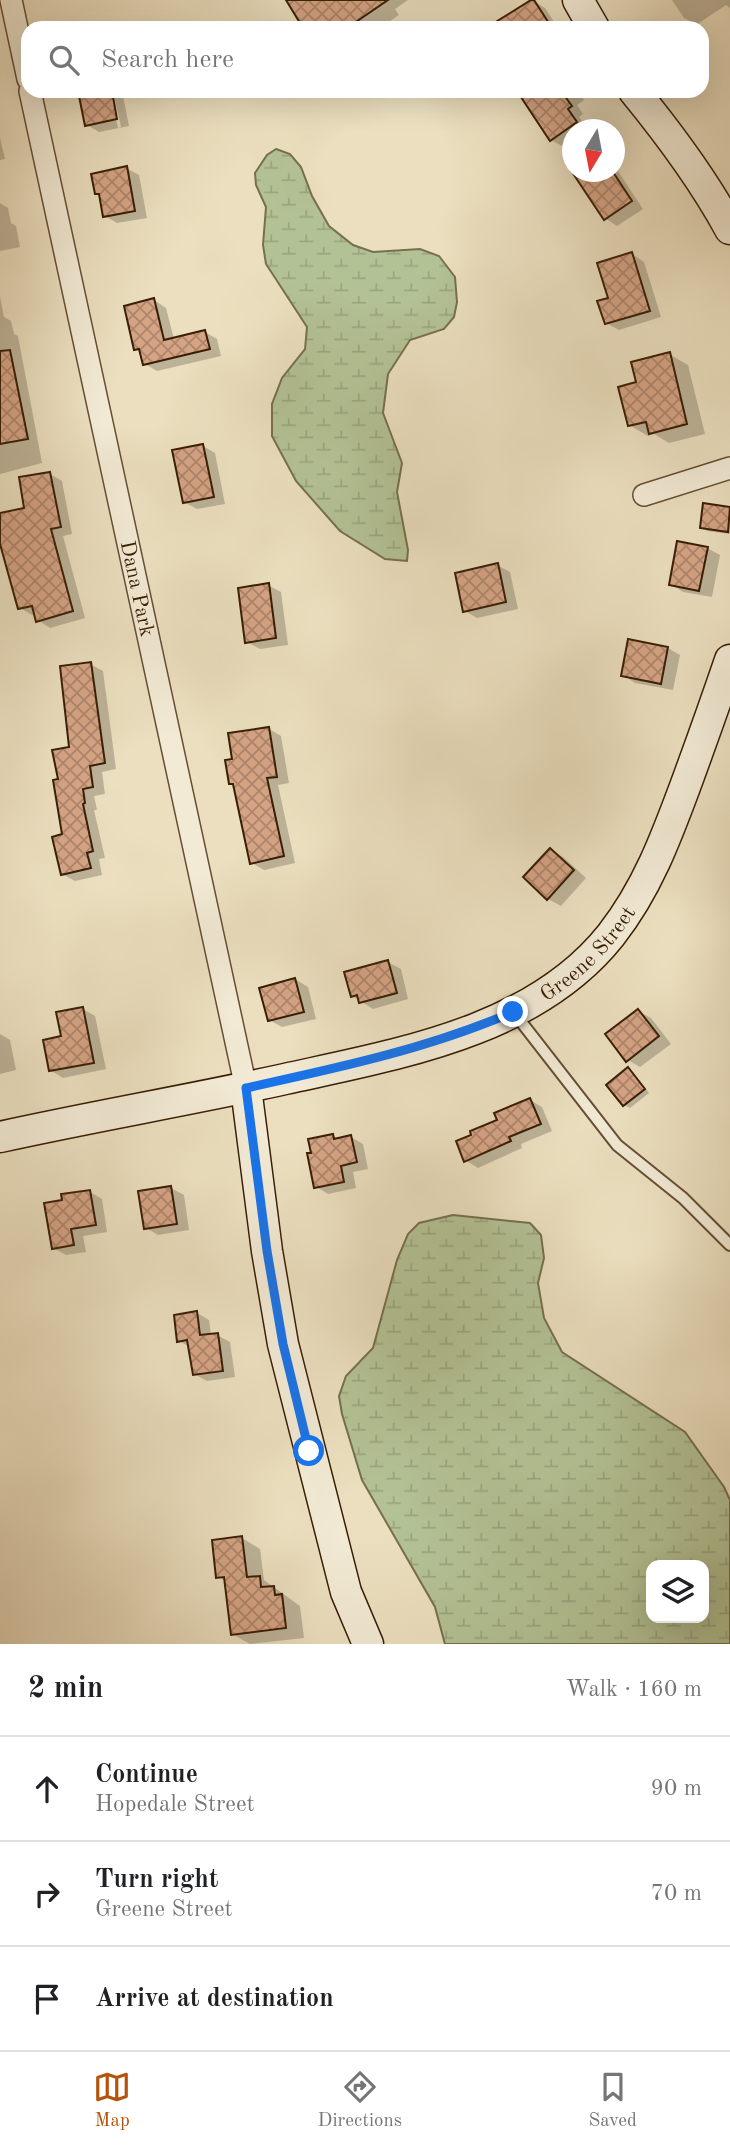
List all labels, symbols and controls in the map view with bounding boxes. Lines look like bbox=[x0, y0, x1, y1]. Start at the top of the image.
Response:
search box bbox=[21, 21, 709, 98]
icon: search bbox=[45, 41, 83, 79]
text: Search here bbox=[101, 47, 234, 73]
north arrow bbox=[562, 119, 625, 182]
street label: Dana Park bbox=[116, 539, 157, 639]
street label: Greene Street bbox=[537, 903, 640, 1006]
route end bbox=[497, 996, 528, 1027]
route start bbox=[293, 1435, 324, 1466]
map controls bbox=[646, 1560, 709, 1623]
button: layers bbox=[646, 1560, 709, 1623]
text: 2 min bbox=[28, 1674, 103, 1704]
text: Walk · 160 m bbox=[566, 1678, 702, 1701]
text: Continue bbox=[95, 1762, 198, 1788]
icon: ahead bbox=[28, 1770, 66, 1808]
text: 90 m bbox=[651, 1777, 702, 1800]
text: Hopedale Street bbox=[95, 1793, 255, 1816]
text: Turn right bbox=[95, 1867, 218, 1893]
icon: right bbox=[28, 1875, 66, 1913]
text: 70 m bbox=[651, 1882, 702, 1905]
text: Greene Street bbox=[95, 1898, 233, 1921]
icon: arrive bbox=[28, 1980, 66, 2018]
text: Arrive at destination bbox=[95, 1986, 334, 2012]
tab: Map bbox=[93, 2068, 131, 2133]
tab: Directions bbox=[318, 2068, 402, 2133]
tab: Saved bbox=[588, 2068, 637, 2133]

